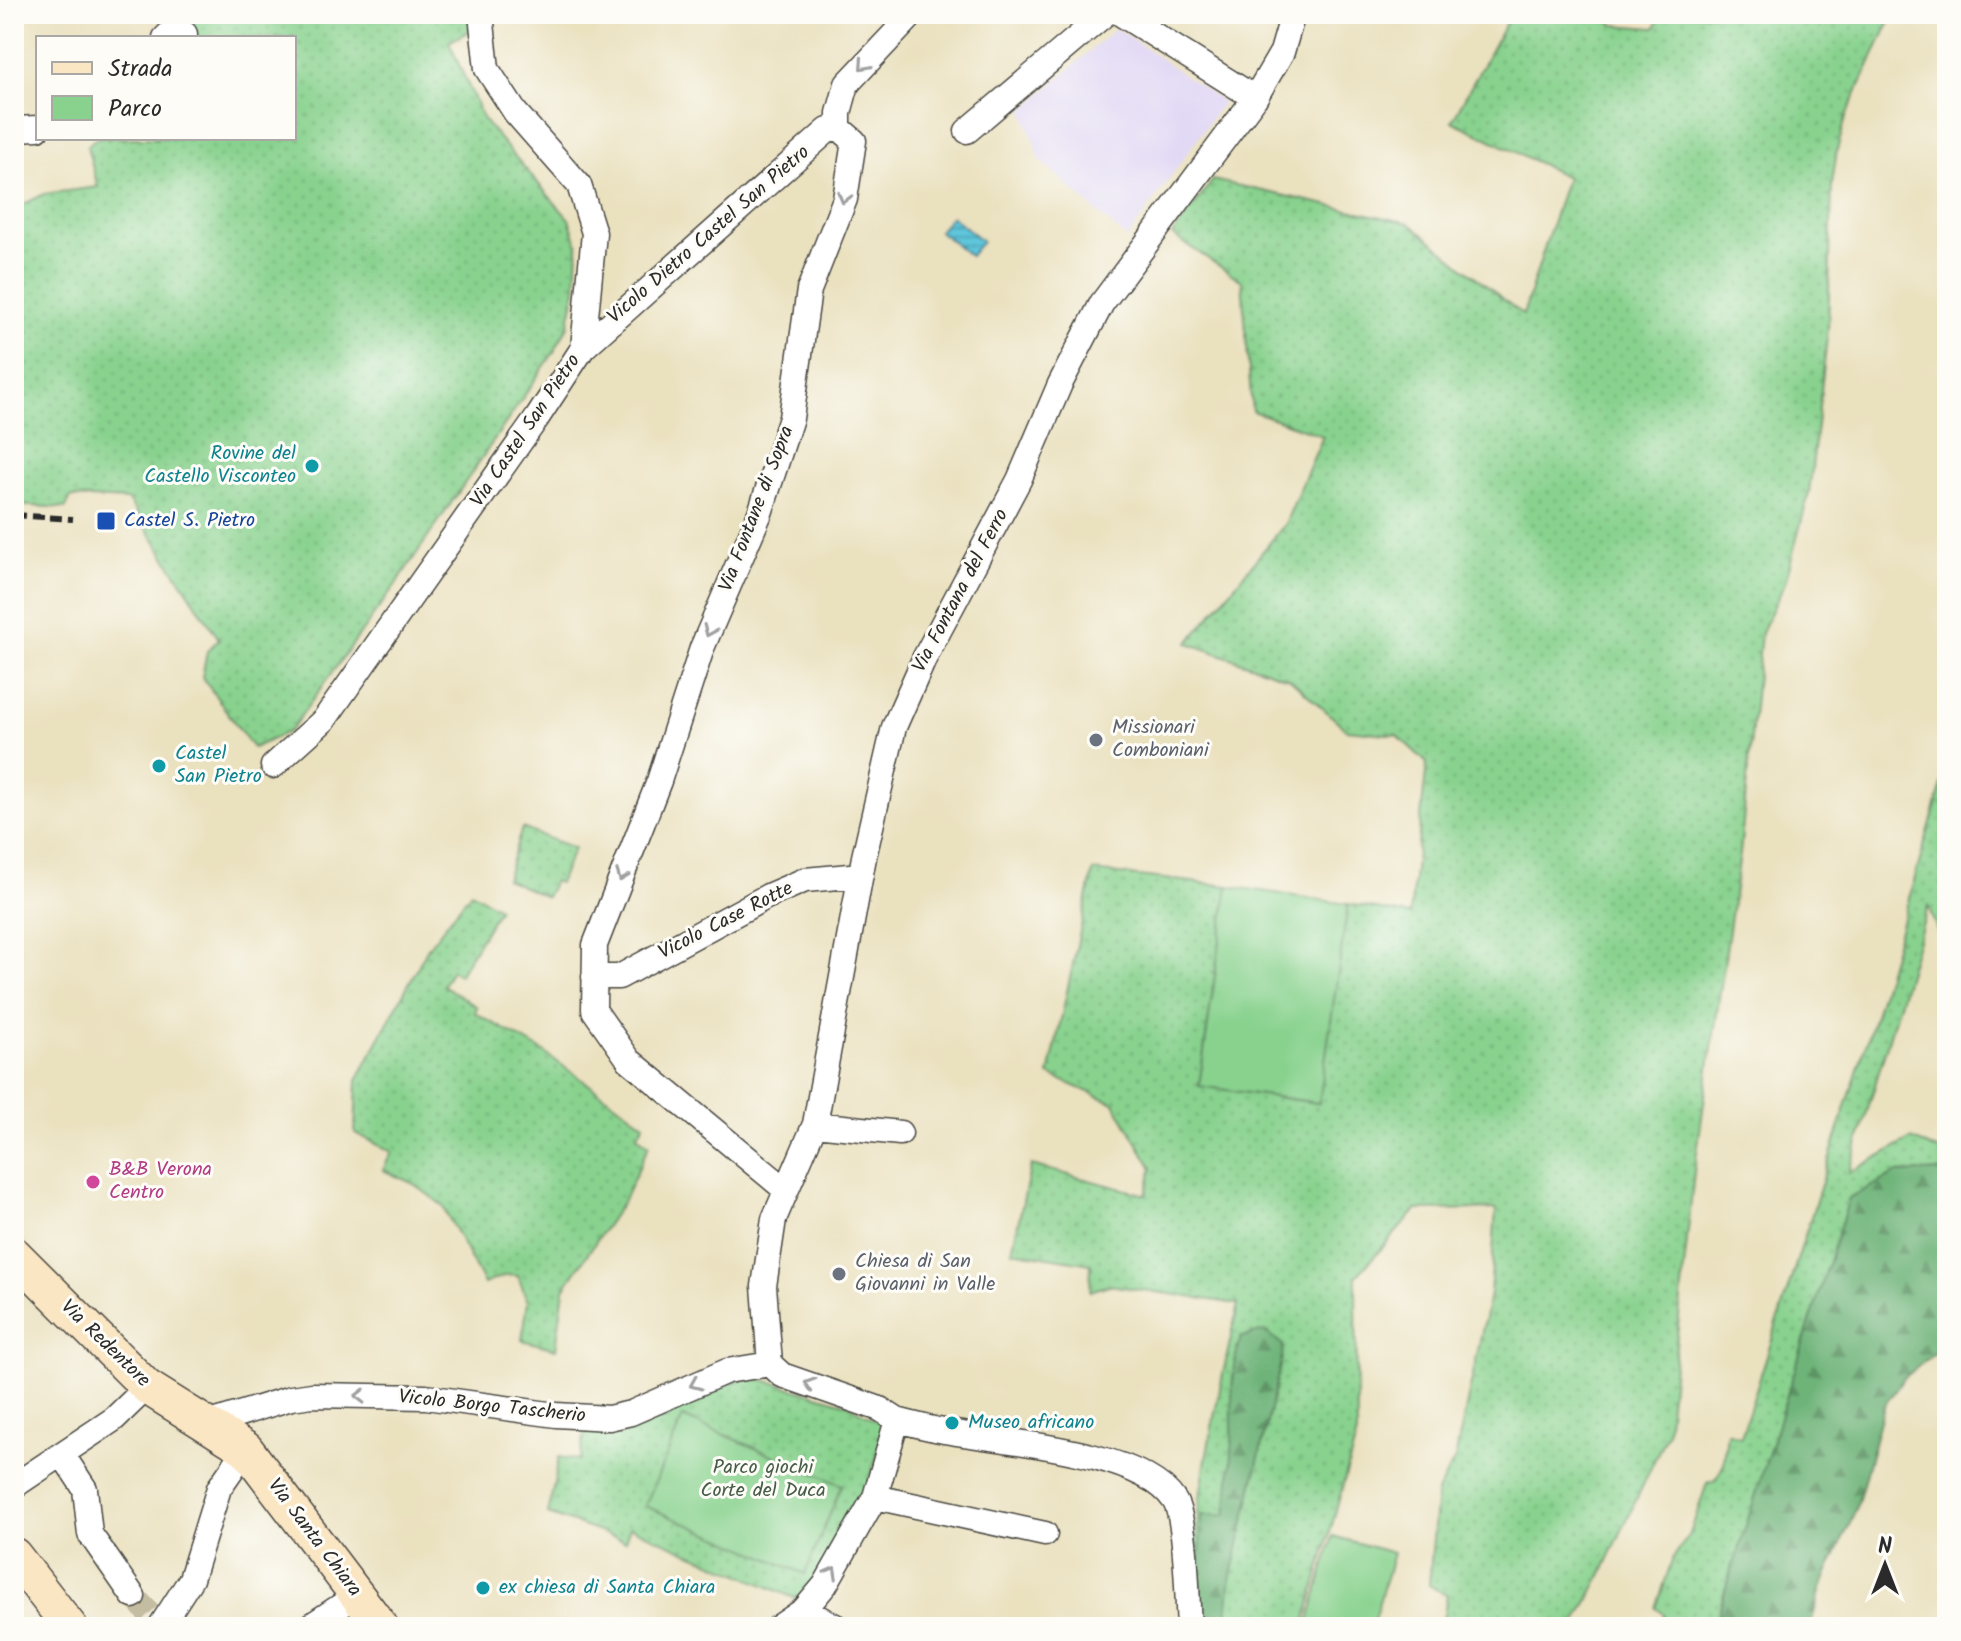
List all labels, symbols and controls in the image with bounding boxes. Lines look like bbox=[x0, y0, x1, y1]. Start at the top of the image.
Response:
legend bbox=[36, 36, 296, 140]
text: Strada bbox=[108, 50, 172, 89]
one-way arrow bbox=[859, 56, 874, 71]
text: Parco bbox=[108, 90, 162, 129]
street label: Vicolo Dietro Castel San Pietro bbox=[601, 138, 817, 332]
one-way arrow bbox=[837, 191, 853, 205]
street label: Via Castel San Pietro bbox=[463, 348, 589, 514]
street label: Via Fontane di Sopra bbox=[711, 421, 803, 597]
place label: Rovine del Castello Visconteo bbox=[144, 438, 296, 493]
marker: Rovine del Castello Visconteo bbox=[303, 457, 321, 475]
street label: Via Fontana del Ferro bbox=[904, 503, 1018, 679]
place label: Castel S. Pietro bbox=[124, 505, 255, 537]
marker: Castel S. Pietro bbox=[95, 510, 117, 532]
one-way arrow bbox=[703, 623, 719, 637]
place label: Missionari Comboniani bbox=[1112, 712, 1210, 767]
marker: Missionari Comboniani bbox=[1087, 731, 1105, 749]
place label: Castel San Pietro bbox=[175, 738, 262, 793]
marker: Castel San Pietro bbox=[150, 757, 168, 775]
one-way arrow bbox=[615, 868, 632, 882]
street label: Vicolo Case Rotte bbox=[653, 873, 799, 969]
place label: B&B Verona Centro bbox=[109, 1154, 212, 1209]
marker: B&B Verona Centro bbox=[84, 1173, 102, 1191]
place label: Chiesa di San Giovanni in Valle bbox=[855, 1246, 995, 1301]
marker: Chiesa di San Giovanni in Valle bbox=[830, 1265, 848, 1283]
street label: Via Redentore bbox=[52, 1292, 158, 1396]
one-way arrow bbox=[689, 1374, 703, 1391]
one-way arrow bbox=[804, 1377, 818, 1393]
street label: Vicolo Borgo Tascherio bbox=[397, 1381, 587, 1433]
one-way arrow bbox=[353, 1387, 366, 1404]
place label: Museo africano bbox=[968, 1407, 1094, 1439]
marker: Museo africano bbox=[943, 1414, 961, 1432]
park label: Parco giochi Corte del Duca bbox=[700, 1452, 826, 1507]
street label: Via Santa Chiara bbox=[259, 1472, 369, 1604]
north arrow bbox=[1845, 1525, 1925, 1605]
text: N bbox=[1878, 1530, 1892, 1565]
one-way arrow bbox=[823, 1566, 838, 1580]
place label: ex chiesa di Santa Chiara bbox=[499, 1572, 715, 1604]
marker: ex chiesa di Santa Chiara bbox=[474, 1579, 492, 1597]

